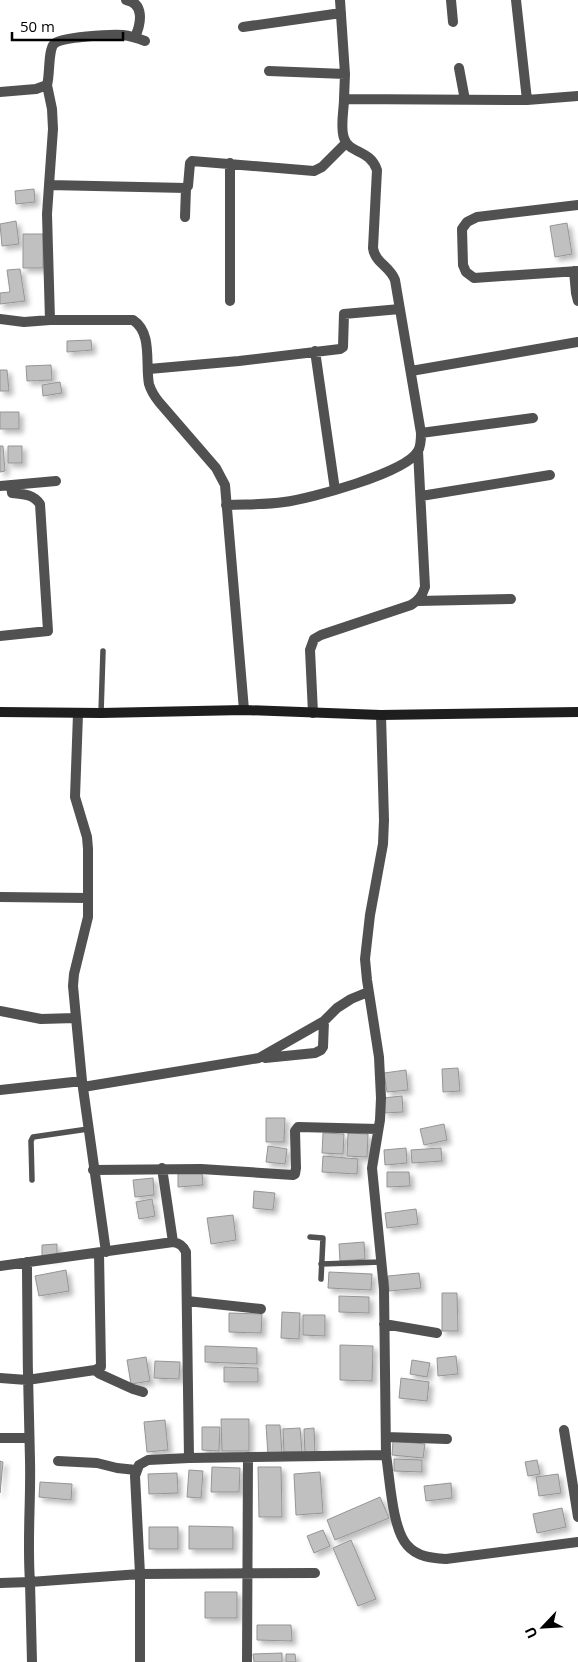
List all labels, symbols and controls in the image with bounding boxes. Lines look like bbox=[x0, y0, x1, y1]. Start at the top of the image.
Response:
scale bar bbox=[12, 10, 124, 42]
text: 50 m bbox=[20, 16, 55, 36]
north arrow bbox=[518, 1602, 568, 1652]
text: U bbox=[520, 1624, 542, 1642]

